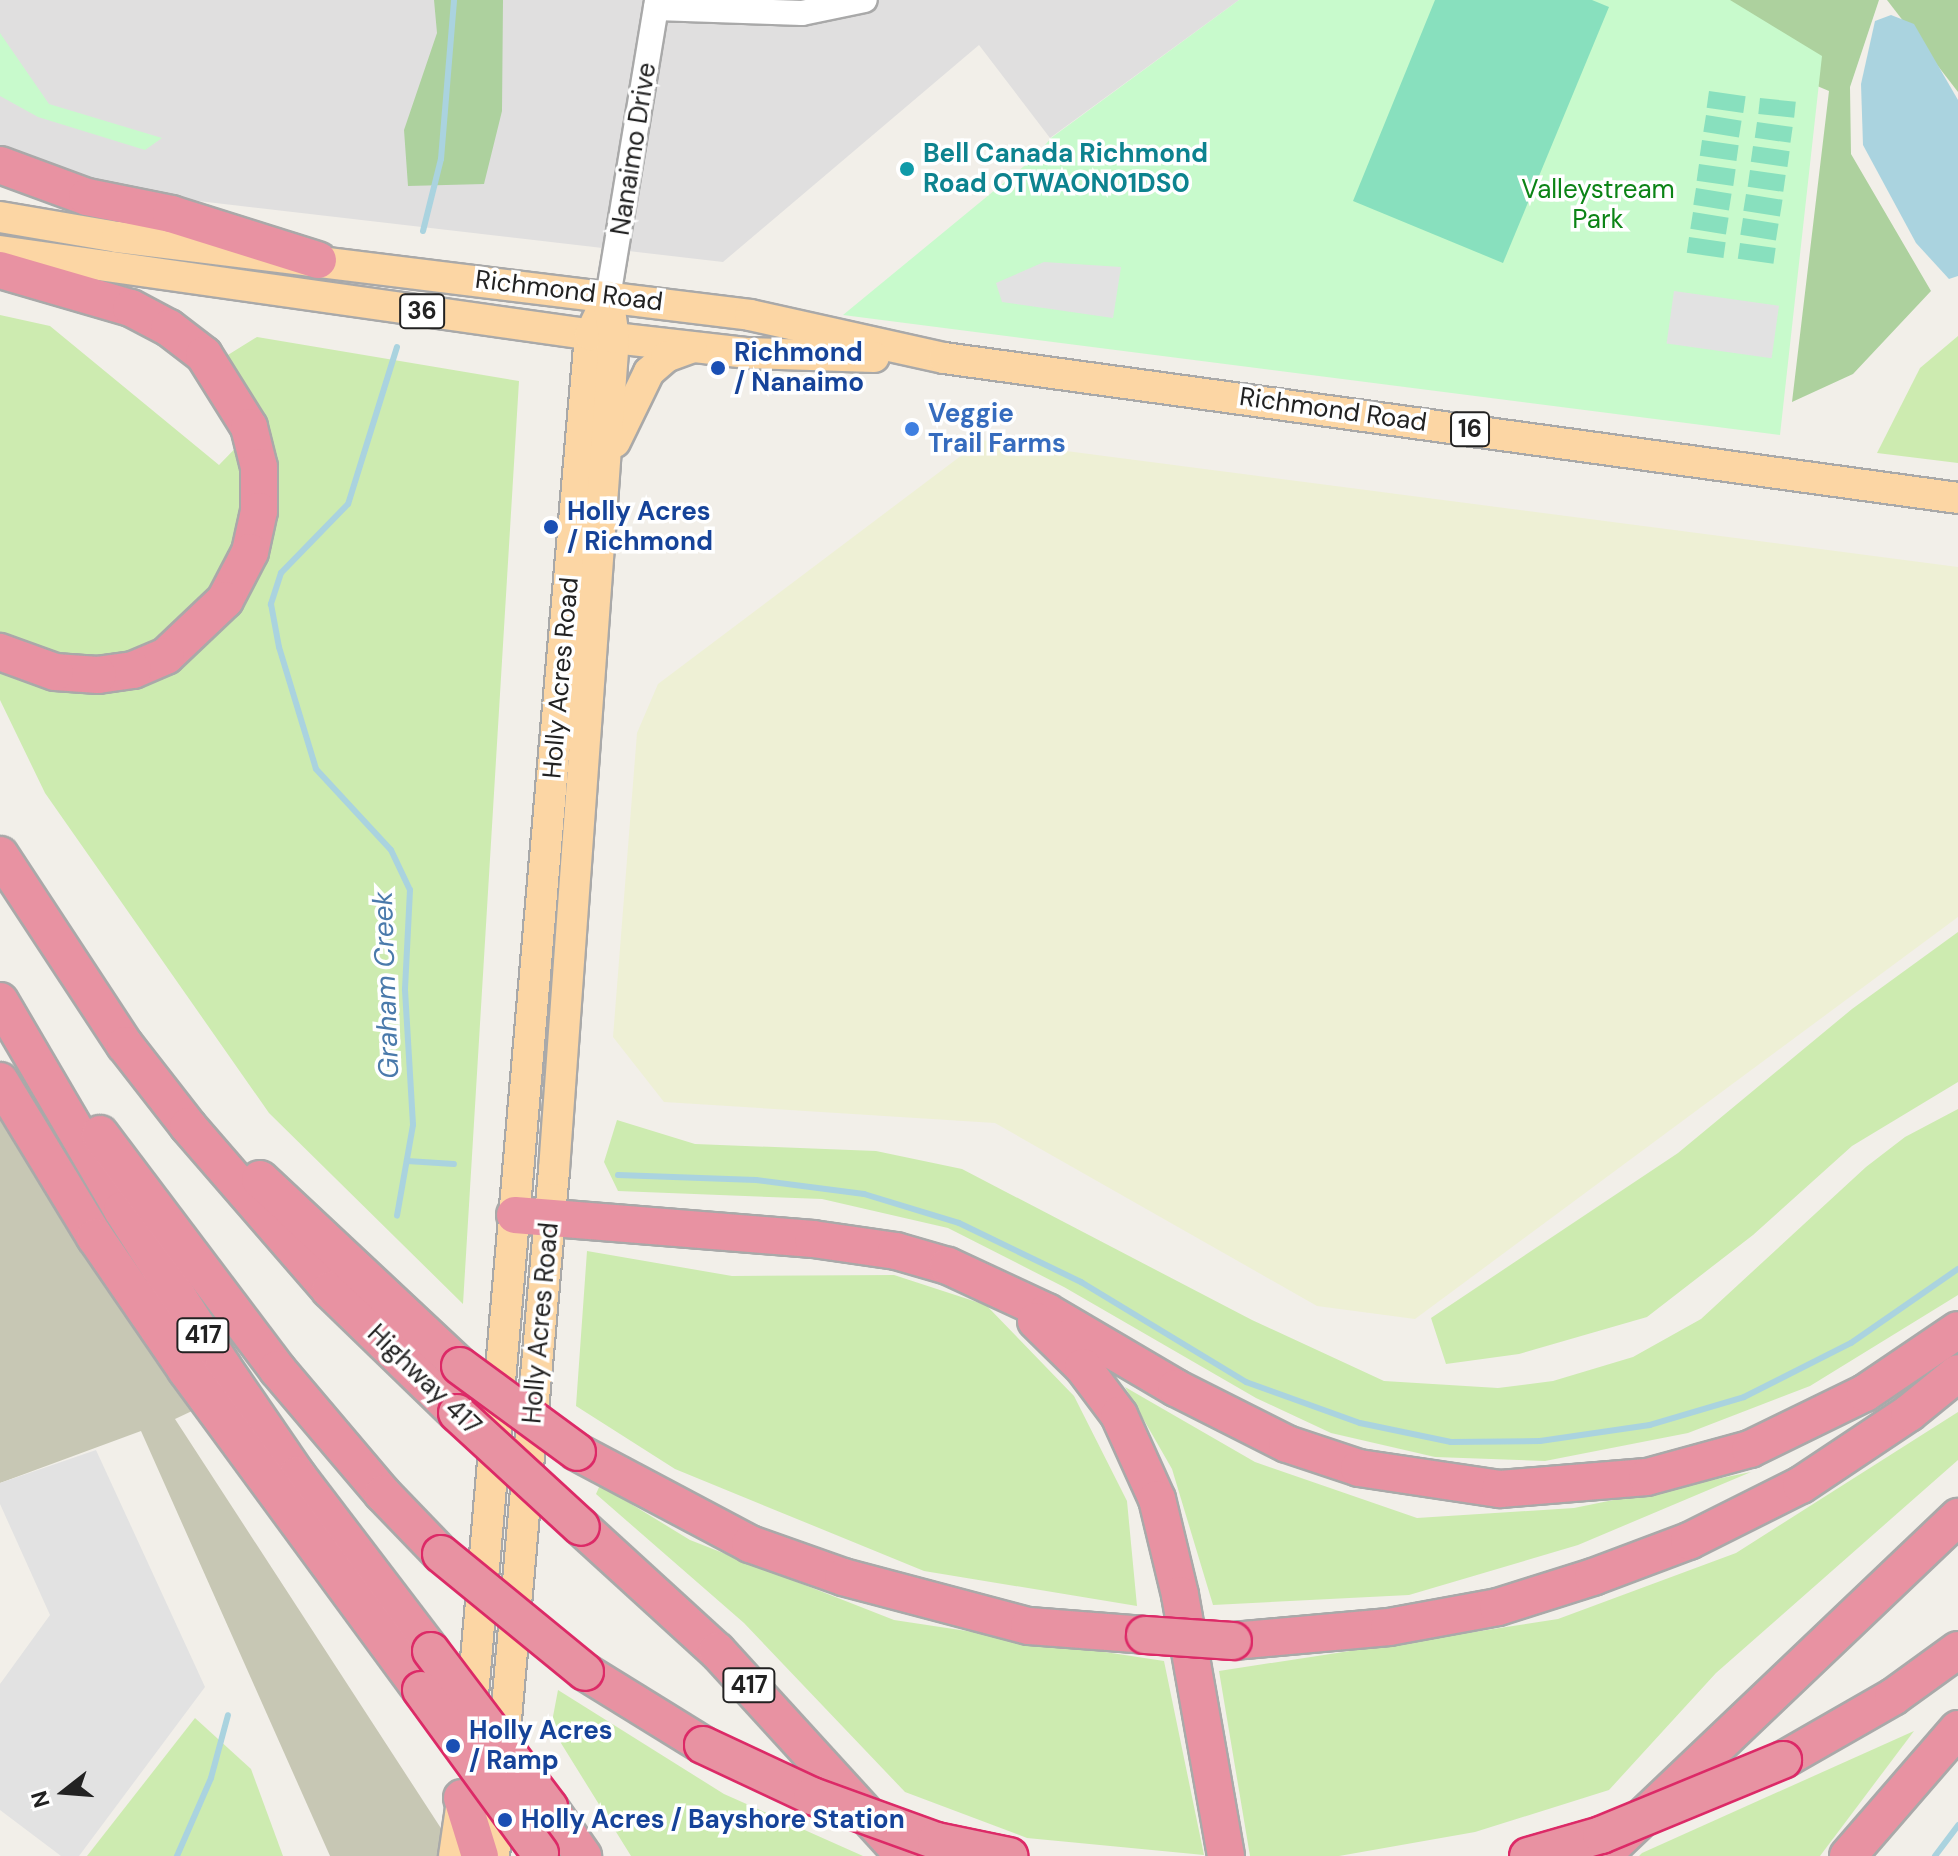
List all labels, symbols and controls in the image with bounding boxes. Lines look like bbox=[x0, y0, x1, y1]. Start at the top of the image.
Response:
street label: Nanaimo Drive bbox=[605, 60, 663, 238]
place label: Bell Canada Richmond Road OTWAON01DS0 bbox=[923, 138, 1208, 200]
marker: Bell Canada Richmond Road OTWAON01DS0 bbox=[898, 160, 916, 178]
park label: Valleystream Park bbox=[1521, 174, 1675, 236]
street label: Richmond Road bbox=[473, 264, 665, 318]
road number: 36 bbox=[398, 291, 446, 331]
place label: Richmond / Nanaimo bbox=[734, 337, 864, 398]
marker: Richmond / Nanaimo bbox=[709, 359, 727, 377]
street label: Richmond Road bbox=[1237, 381, 1429, 439]
place label: Veggie Trail Farms bbox=[928, 398, 1066, 460]
road number: 16 bbox=[1450, 409, 1490, 449]
marker: Veggie Trail Farms bbox=[903, 420, 921, 438]
place label: Holly Acres / Richmond bbox=[567, 496, 713, 558]
marker: Holly Acres / Richmond bbox=[542, 518, 560, 536]
street label: Holly Acres Road bbox=[537, 576, 585, 780]
water label: Graham Creek bbox=[366, 891, 406, 1079]
street label: Holly Acres Road bbox=[517, 1221, 565, 1425]
road number: 417 bbox=[175, 1315, 231, 1355]
street label: Highway 417 bbox=[361, 1318, 487, 1442]
road number: 417 bbox=[721, 1665, 777, 1705]
place label: Holly Acres / Ramp bbox=[469, 1715, 613, 1776]
marker: Holly Acres / Ramp bbox=[444, 1737, 462, 1755]
north arrow bbox=[24, 1752, 104, 1832]
text: N bbox=[24, 1787, 57, 1811]
place label: Holly Acres / Bayshore Station bbox=[521, 1804, 905, 1836]
marker: Holly Acres / Bayshore Station bbox=[496, 1811, 514, 1829]

